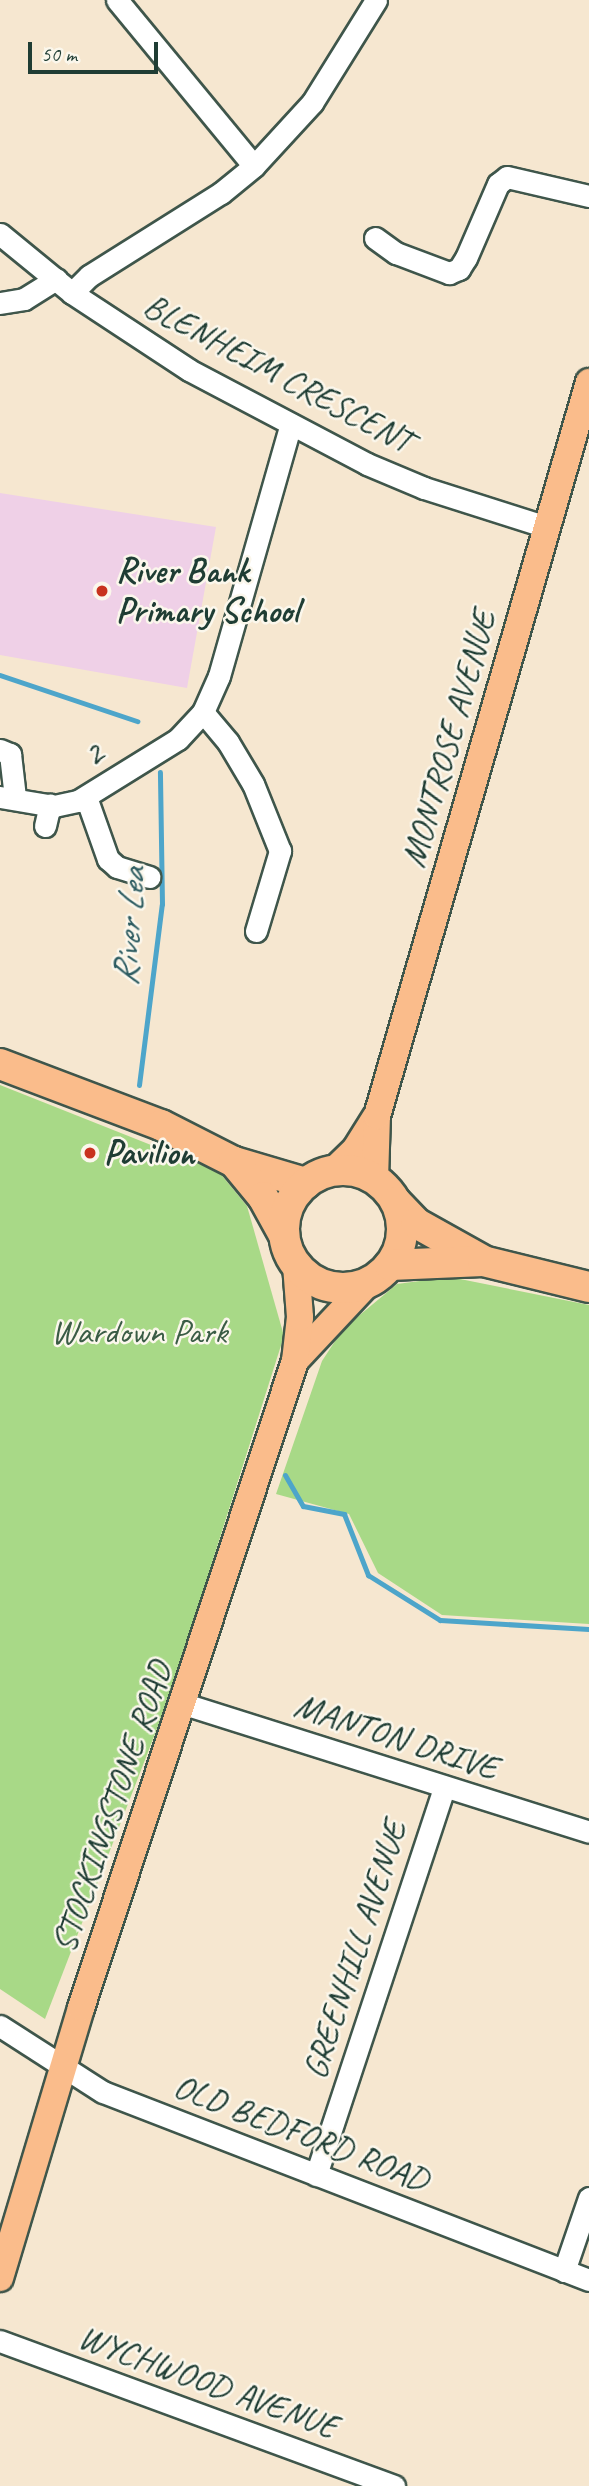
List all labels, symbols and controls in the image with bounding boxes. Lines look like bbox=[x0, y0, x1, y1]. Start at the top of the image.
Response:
scale bar bbox=[32, 28, 161, 72]
text: 50 m bbox=[41, 41, 77, 67]
street label: BLENHEIM CRESCENT bbox=[137, 285, 419, 461]
place label: River Bank Primary School bbox=[116, 550, 298, 632]
marker: River Bank Primary School bbox=[94, 583, 110, 599]
street label: MONTROSE AVENUE bbox=[393, 607, 505, 871]
street label: 2 bbox=[75, 732, 111, 776]
water label: River Lea bbox=[103, 867, 155, 987]
place label: Pavilion bbox=[104, 1132, 194, 1174]
marker: Pavilion bbox=[82, 1145, 98, 1161]
park label: Wardown Park bbox=[50, 1311, 228, 1353]
street label: STOCKINGSTONE ROAD bbox=[42, 1655, 182, 1959]
street label: MANTON DRIVE bbox=[289, 1684, 503, 1790]
street label: GREENHILL AVENUE bbox=[294, 1816, 416, 2084]
street label: OLD BEDFORD ROAD bbox=[167, 2065, 435, 2201]
street label: WYCHWOOD AVENUE bbox=[72, 2315, 344, 2449]

